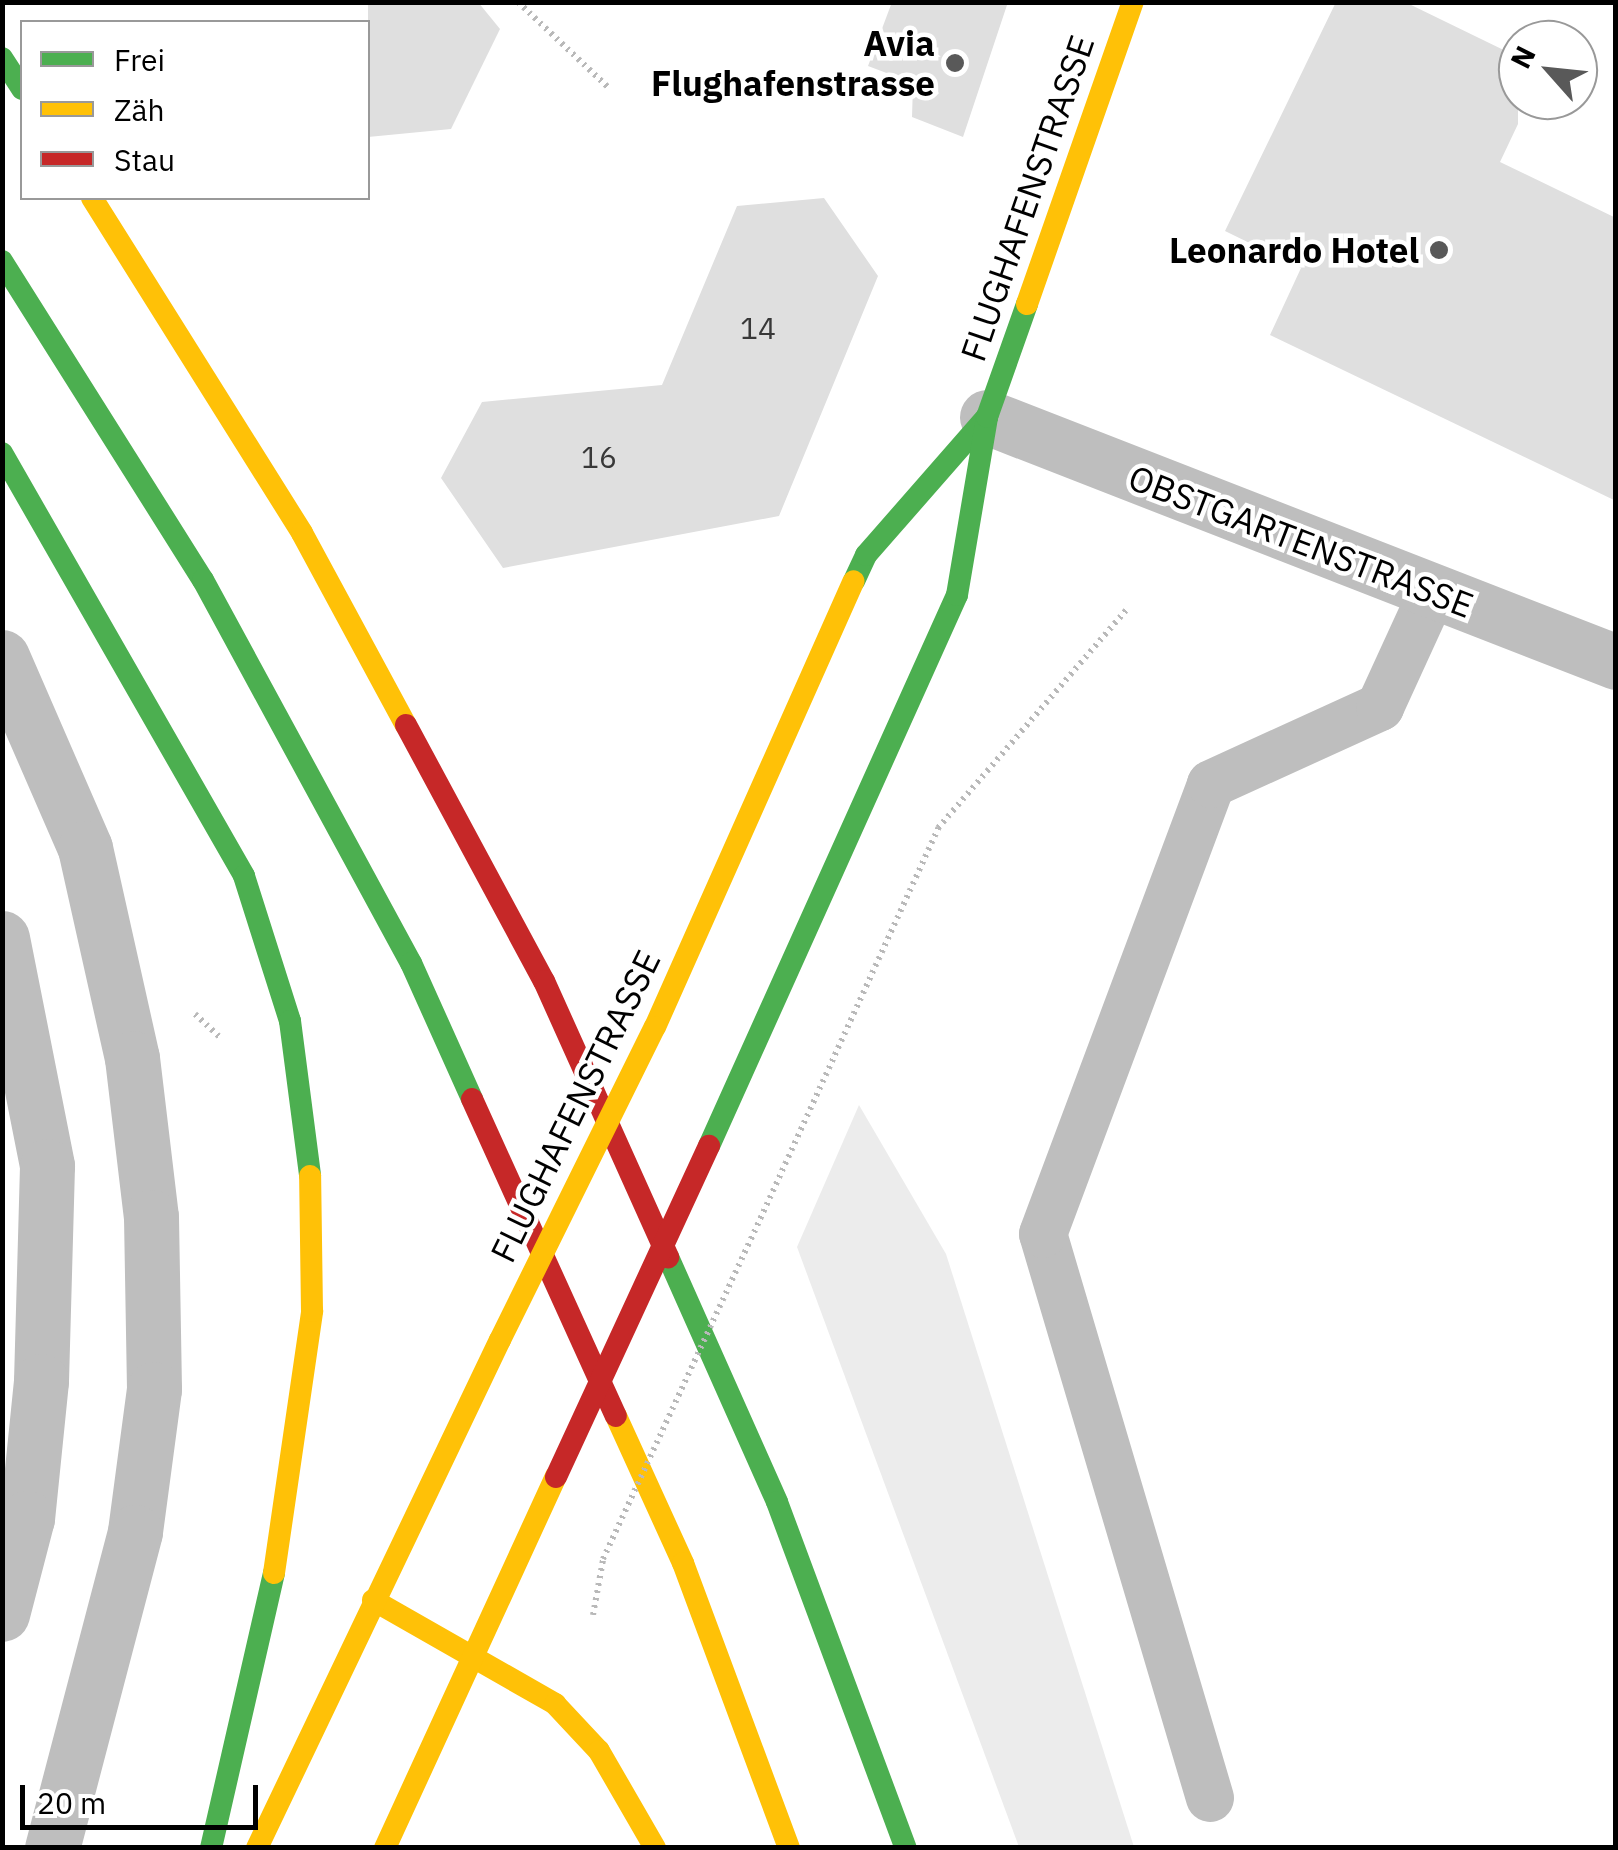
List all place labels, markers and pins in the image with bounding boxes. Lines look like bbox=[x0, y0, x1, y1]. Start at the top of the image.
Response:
place label: Avia Flughafenstrasse bbox=[651, 22, 935, 104]
marker: Avia Flughafenstrasse bbox=[944, 52, 966, 74]
place label: Leonardo Hotel bbox=[1169, 229, 1419, 271]
marker: Leonardo Hotel bbox=[1428, 239, 1450, 261]

